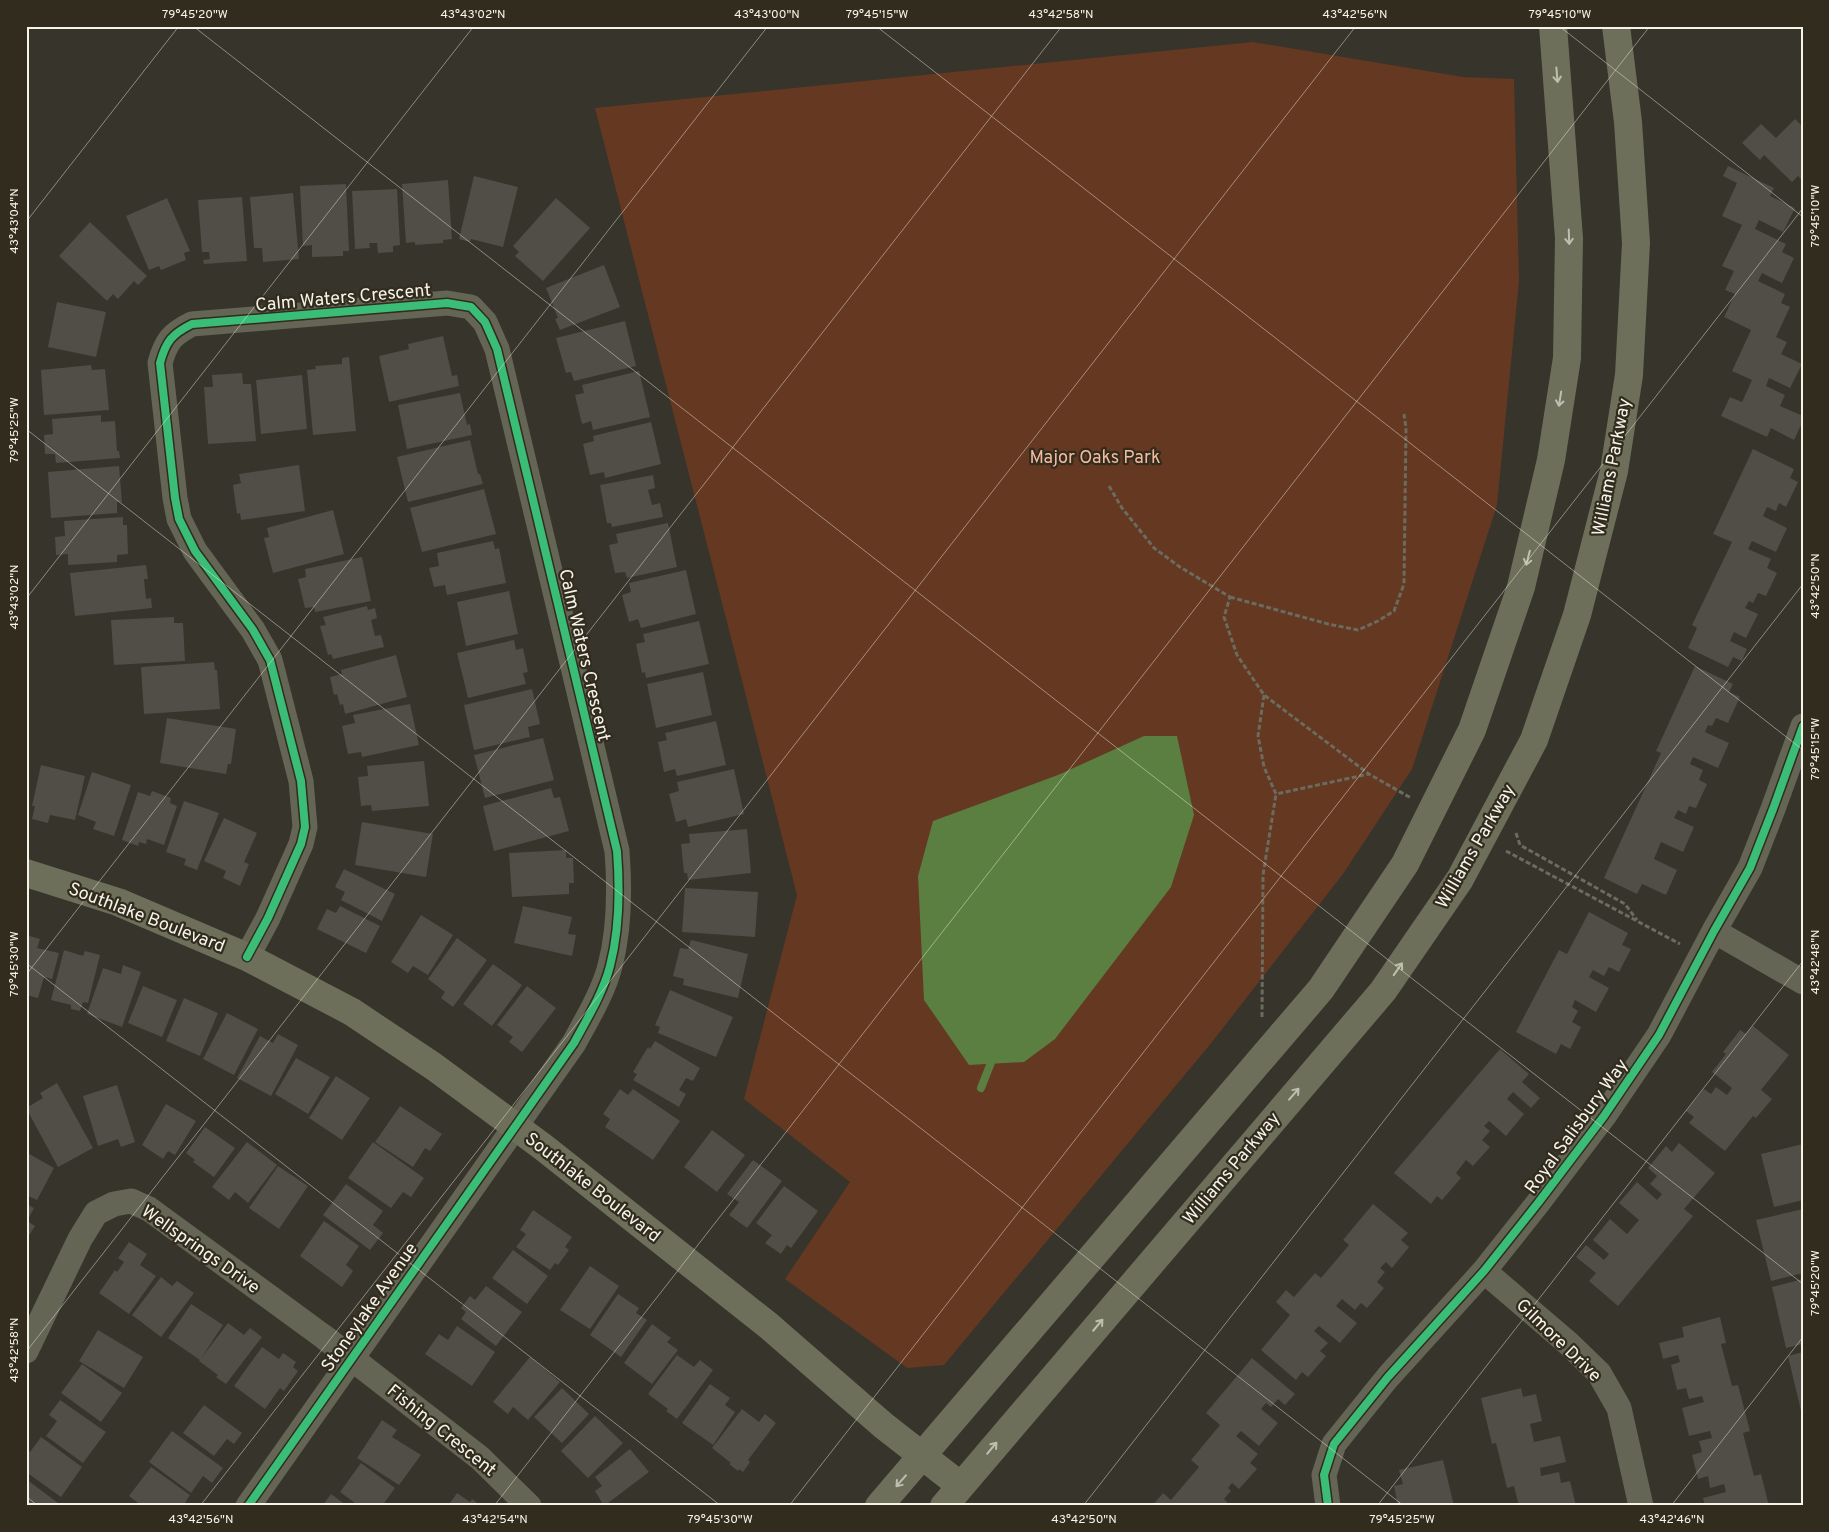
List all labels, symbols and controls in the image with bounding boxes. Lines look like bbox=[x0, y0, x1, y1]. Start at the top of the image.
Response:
text: 79°45'20"W bbox=[162, 7, 228, 23]
text: 43°43'02"N bbox=[440, 7, 506, 23]
text: 43°43'00"N bbox=[734, 7, 800, 23]
text: 79°45'15"W bbox=[846, 7, 908, 23]
text: 43°42'58"N bbox=[1028, 7, 1094, 23]
text: 43°42'56"N bbox=[1323, 7, 1387, 23]
text: 79°45'10"W bbox=[1529, 7, 1591, 23]
one-way arrow bbox=[1552, 67, 1562, 83]
text: 79°45'10"W bbox=[1808, 185, 1824, 247]
text: 43°43'04"N bbox=[7, 188, 23, 254]
one-way arrow bbox=[1564, 229, 1573, 245]
street label: Calm Waters Crescent bbox=[254, 279, 432, 318]
one-way arrow bbox=[1555, 391, 1565, 407]
street label: Williams Parkway bbox=[1588, 396, 1637, 538]
text: 79°45'25"W bbox=[7, 397, 23, 463]
park label: Major Oaks Park bbox=[1029, 447, 1161, 470]
one-way arrow bbox=[1523, 549, 1532, 565]
text: 43°42'50"N bbox=[1808, 553, 1824, 619]
text: 43°43'02"N bbox=[7, 564, 23, 630]
street label: Calm Waters Crescent bbox=[552, 567, 615, 744]
text: 79°45'15"W bbox=[1808, 718, 1824, 780]
street label: Williams Parkway bbox=[1431, 780, 1521, 913]
street label: Southlake Boulevard bbox=[65, 878, 228, 959]
text: 43°42'48"N bbox=[1808, 929, 1824, 995]
text: 79°45'30"W bbox=[7, 931, 23, 997]
one-way arrow bbox=[1393, 963, 1403, 977]
street label: Royal Salisbury Way bbox=[1520, 1055, 1634, 1199]
one-way arrow bbox=[1288, 1088, 1300, 1101]
street label: Williams Parkway bbox=[1178, 1108, 1286, 1230]
street label: Southlake Boulevard bbox=[520, 1128, 664, 1248]
street label: Wellsprings Drive bbox=[136, 1201, 264, 1300]
street label: Stoneylake Avenue bbox=[317, 1239, 424, 1377]
text: 79°45'20"W bbox=[1808, 1250, 1824, 1316]
street label: Gilmore Drive bbox=[1510, 1295, 1606, 1388]
text: 43°42'58"N bbox=[7, 1317, 23, 1383]
one-way arrow bbox=[1092, 1318, 1103, 1331]
street label: Fishing Crescent bbox=[382, 1380, 500, 1482]
one-way arrow bbox=[987, 1442, 998, 1455]
one-way arrow bbox=[895, 1474, 907, 1487]
text: 43°42'56"N bbox=[169, 1512, 233, 1528]
text: 43°42'54"N bbox=[462, 1512, 528, 1528]
text: 79°45'30"W bbox=[687, 1512, 753, 1528]
text: 43°42'50"N bbox=[1051, 1512, 1117, 1528]
text: 79°45'25"W bbox=[1369, 1512, 1435, 1528]
text: 43°42'46"N bbox=[1640, 1512, 1704, 1528]

